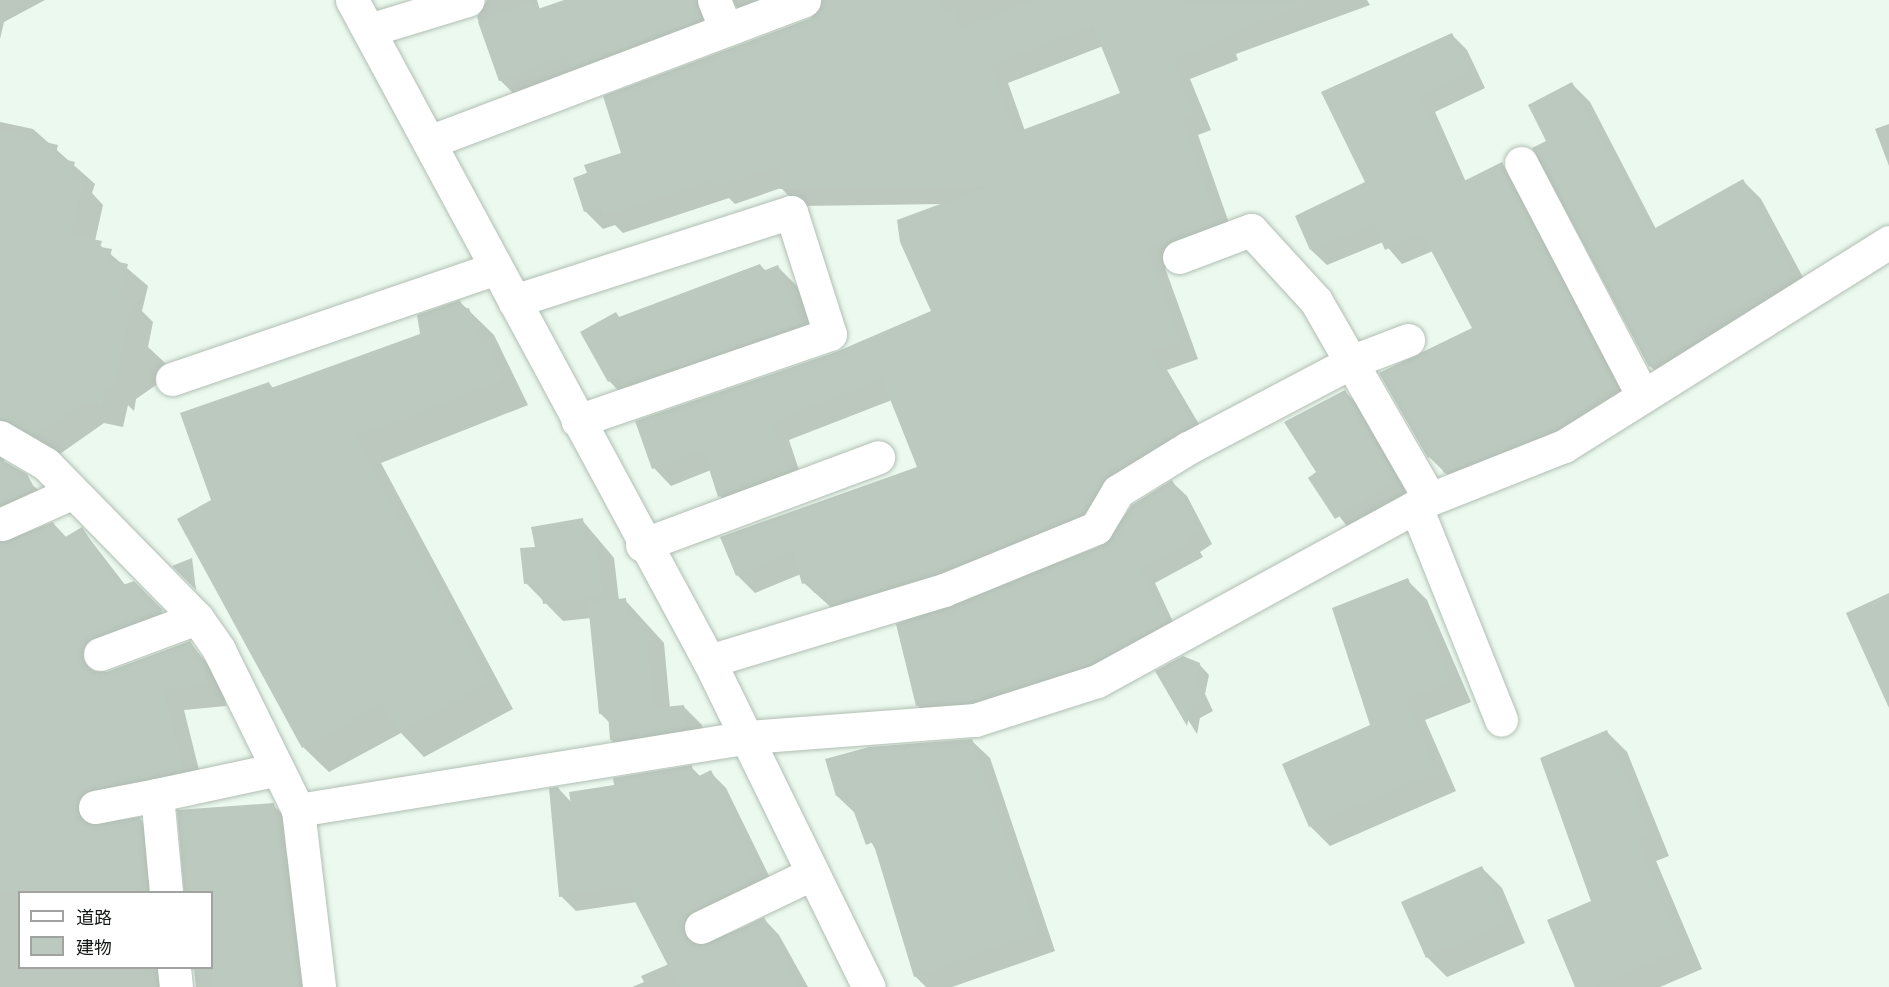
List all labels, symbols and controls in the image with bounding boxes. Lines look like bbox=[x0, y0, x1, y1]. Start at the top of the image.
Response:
legend bbox=[18, 891, 213, 969]
text: 道路 bbox=[76, 906, 112, 930]
text: 建物 bbox=[76, 936, 112, 960]

